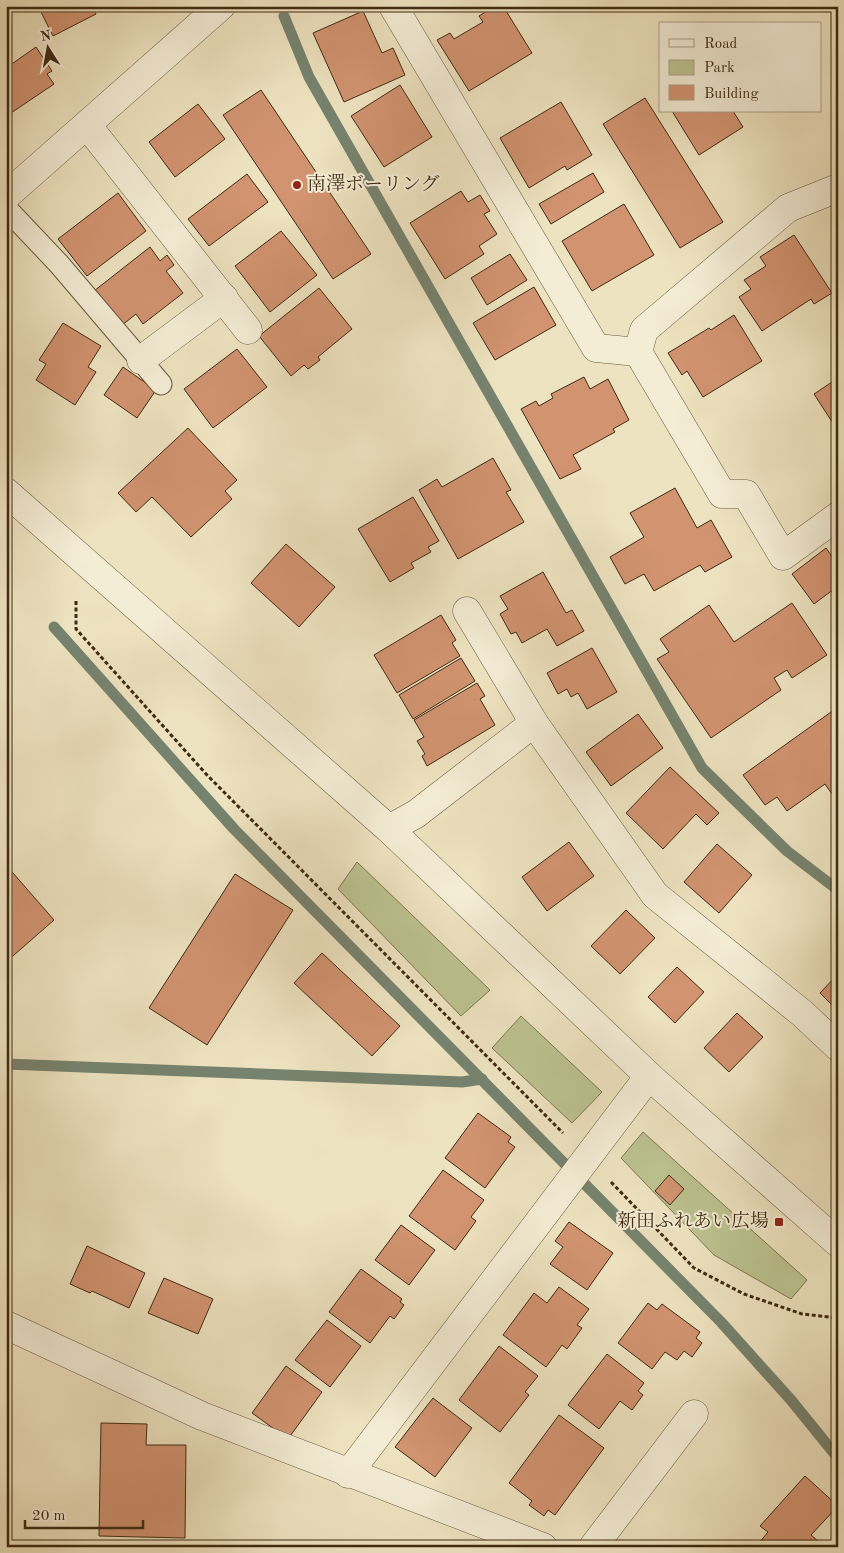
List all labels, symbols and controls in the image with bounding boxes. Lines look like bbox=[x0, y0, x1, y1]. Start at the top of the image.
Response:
north arrow bbox=[22, 22, 72, 72]
legend bbox=[659, 22, 822, 112]
text: N bbox=[39, 28, 53, 44]
text: Road bbox=[704, 37, 738, 52]
text: Park bbox=[704, 61, 735, 76]
text: Building bbox=[704, 87, 759, 102]
place label: 南澤ボーリング bbox=[307, 173, 440, 195]
marker: 南澤ボーリング bbox=[291, 179, 303, 191]
place label: 新田ふれあい広場 bbox=[617, 1211, 769, 1232]
marker: 新田ふれあい広場 bbox=[773, 1216, 785, 1228]
scale bar bbox=[25, 1498, 142, 1530]
text: 20 m bbox=[32, 1509, 66, 1524]

